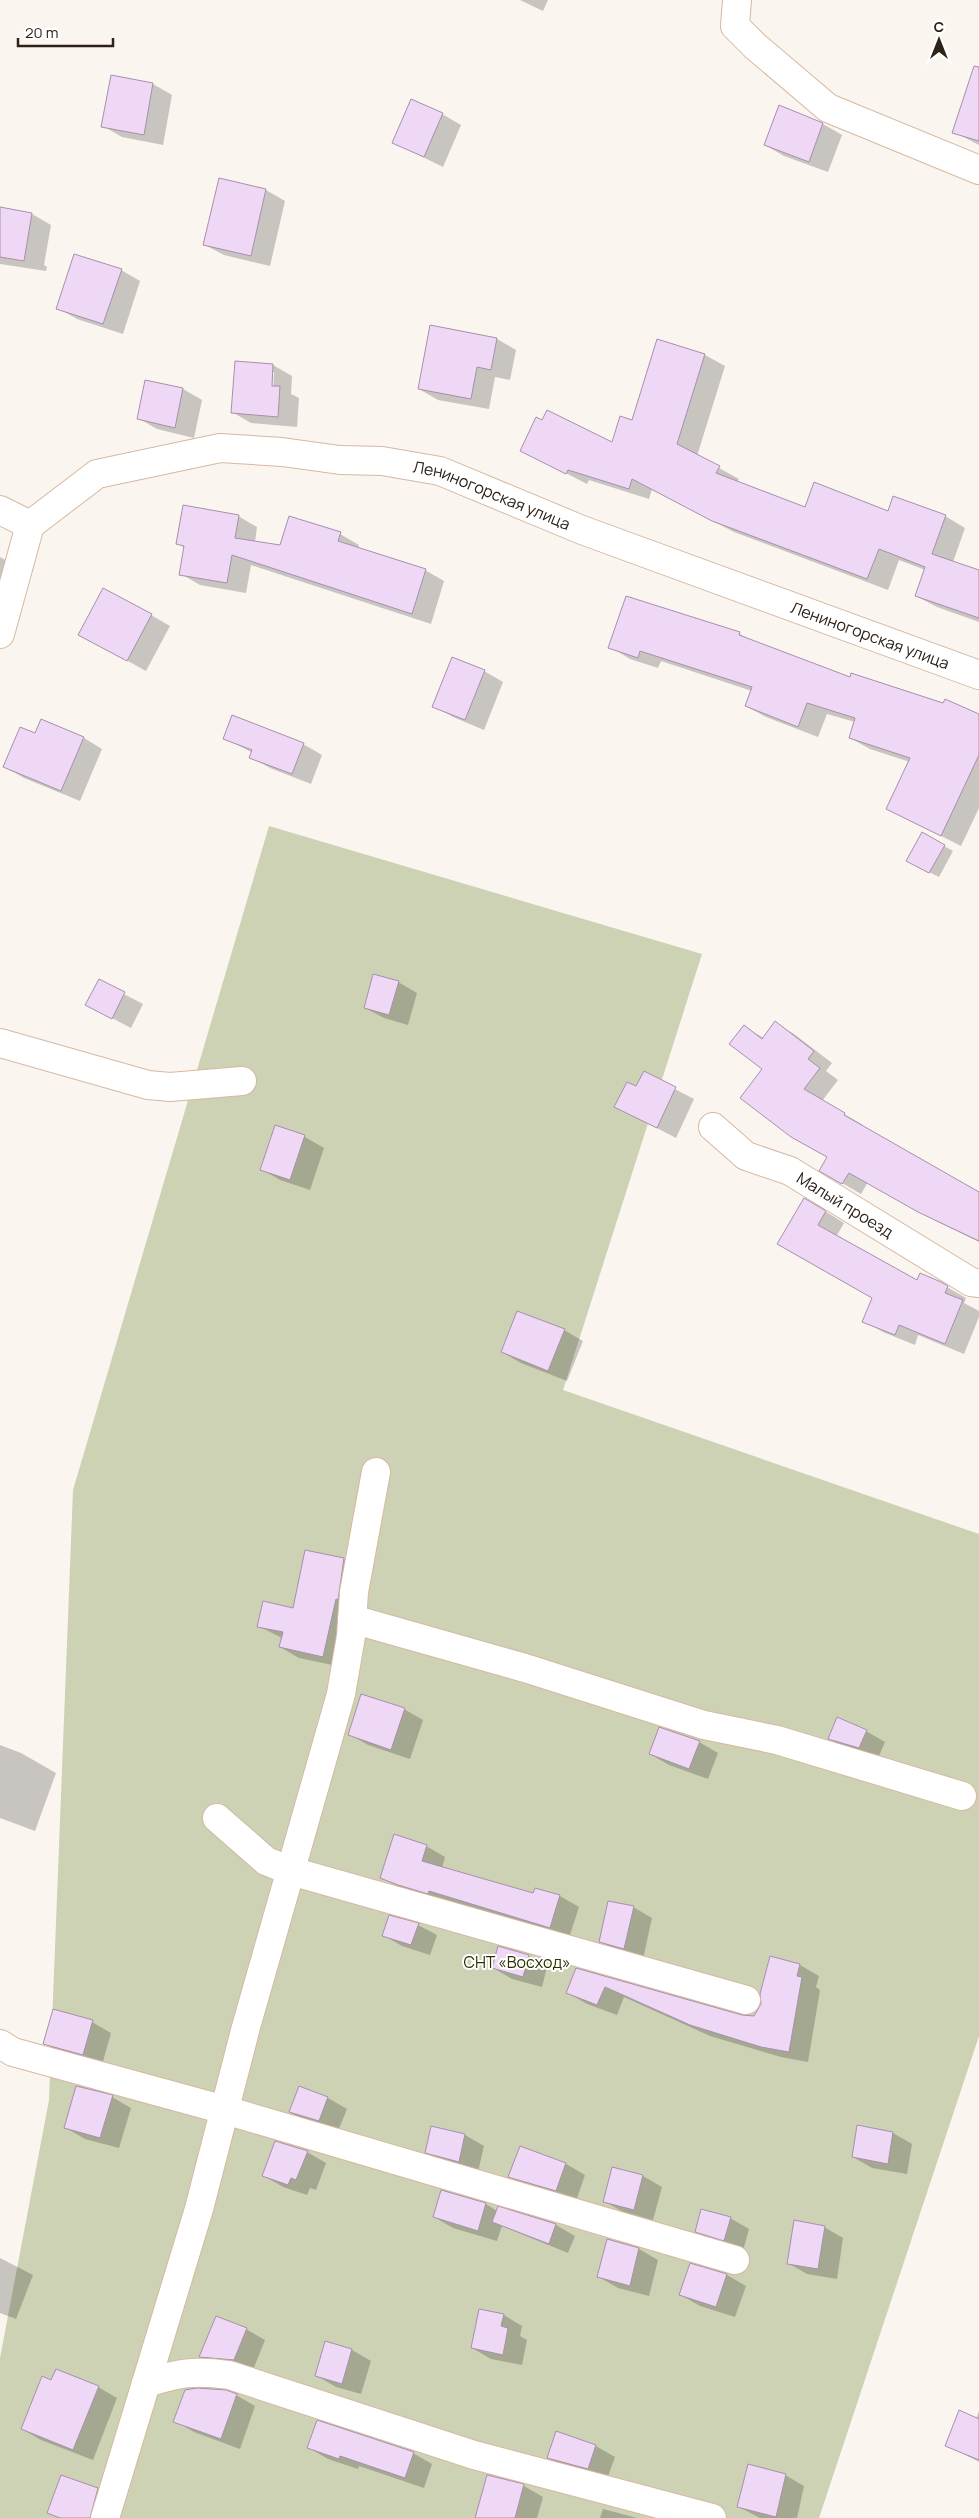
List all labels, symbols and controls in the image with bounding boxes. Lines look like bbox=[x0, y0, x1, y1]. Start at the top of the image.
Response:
scale bar bbox=[18, 15, 112, 47]
north arrow bbox=[914, 15, 964, 65]
text: С bbox=[934, 17, 944, 36]
text: 20 m bbox=[25, 22, 58, 43]
street label: Лениногорская улица bbox=[411, 456, 574, 535]
street label: Лениногорская улица bbox=[788, 596, 952, 674]
street label: Малый проезд bbox=[793, 1167, 898, 1243]
park label: СНТ «Восход» bbox=[463, 1951, 571, 1973]

